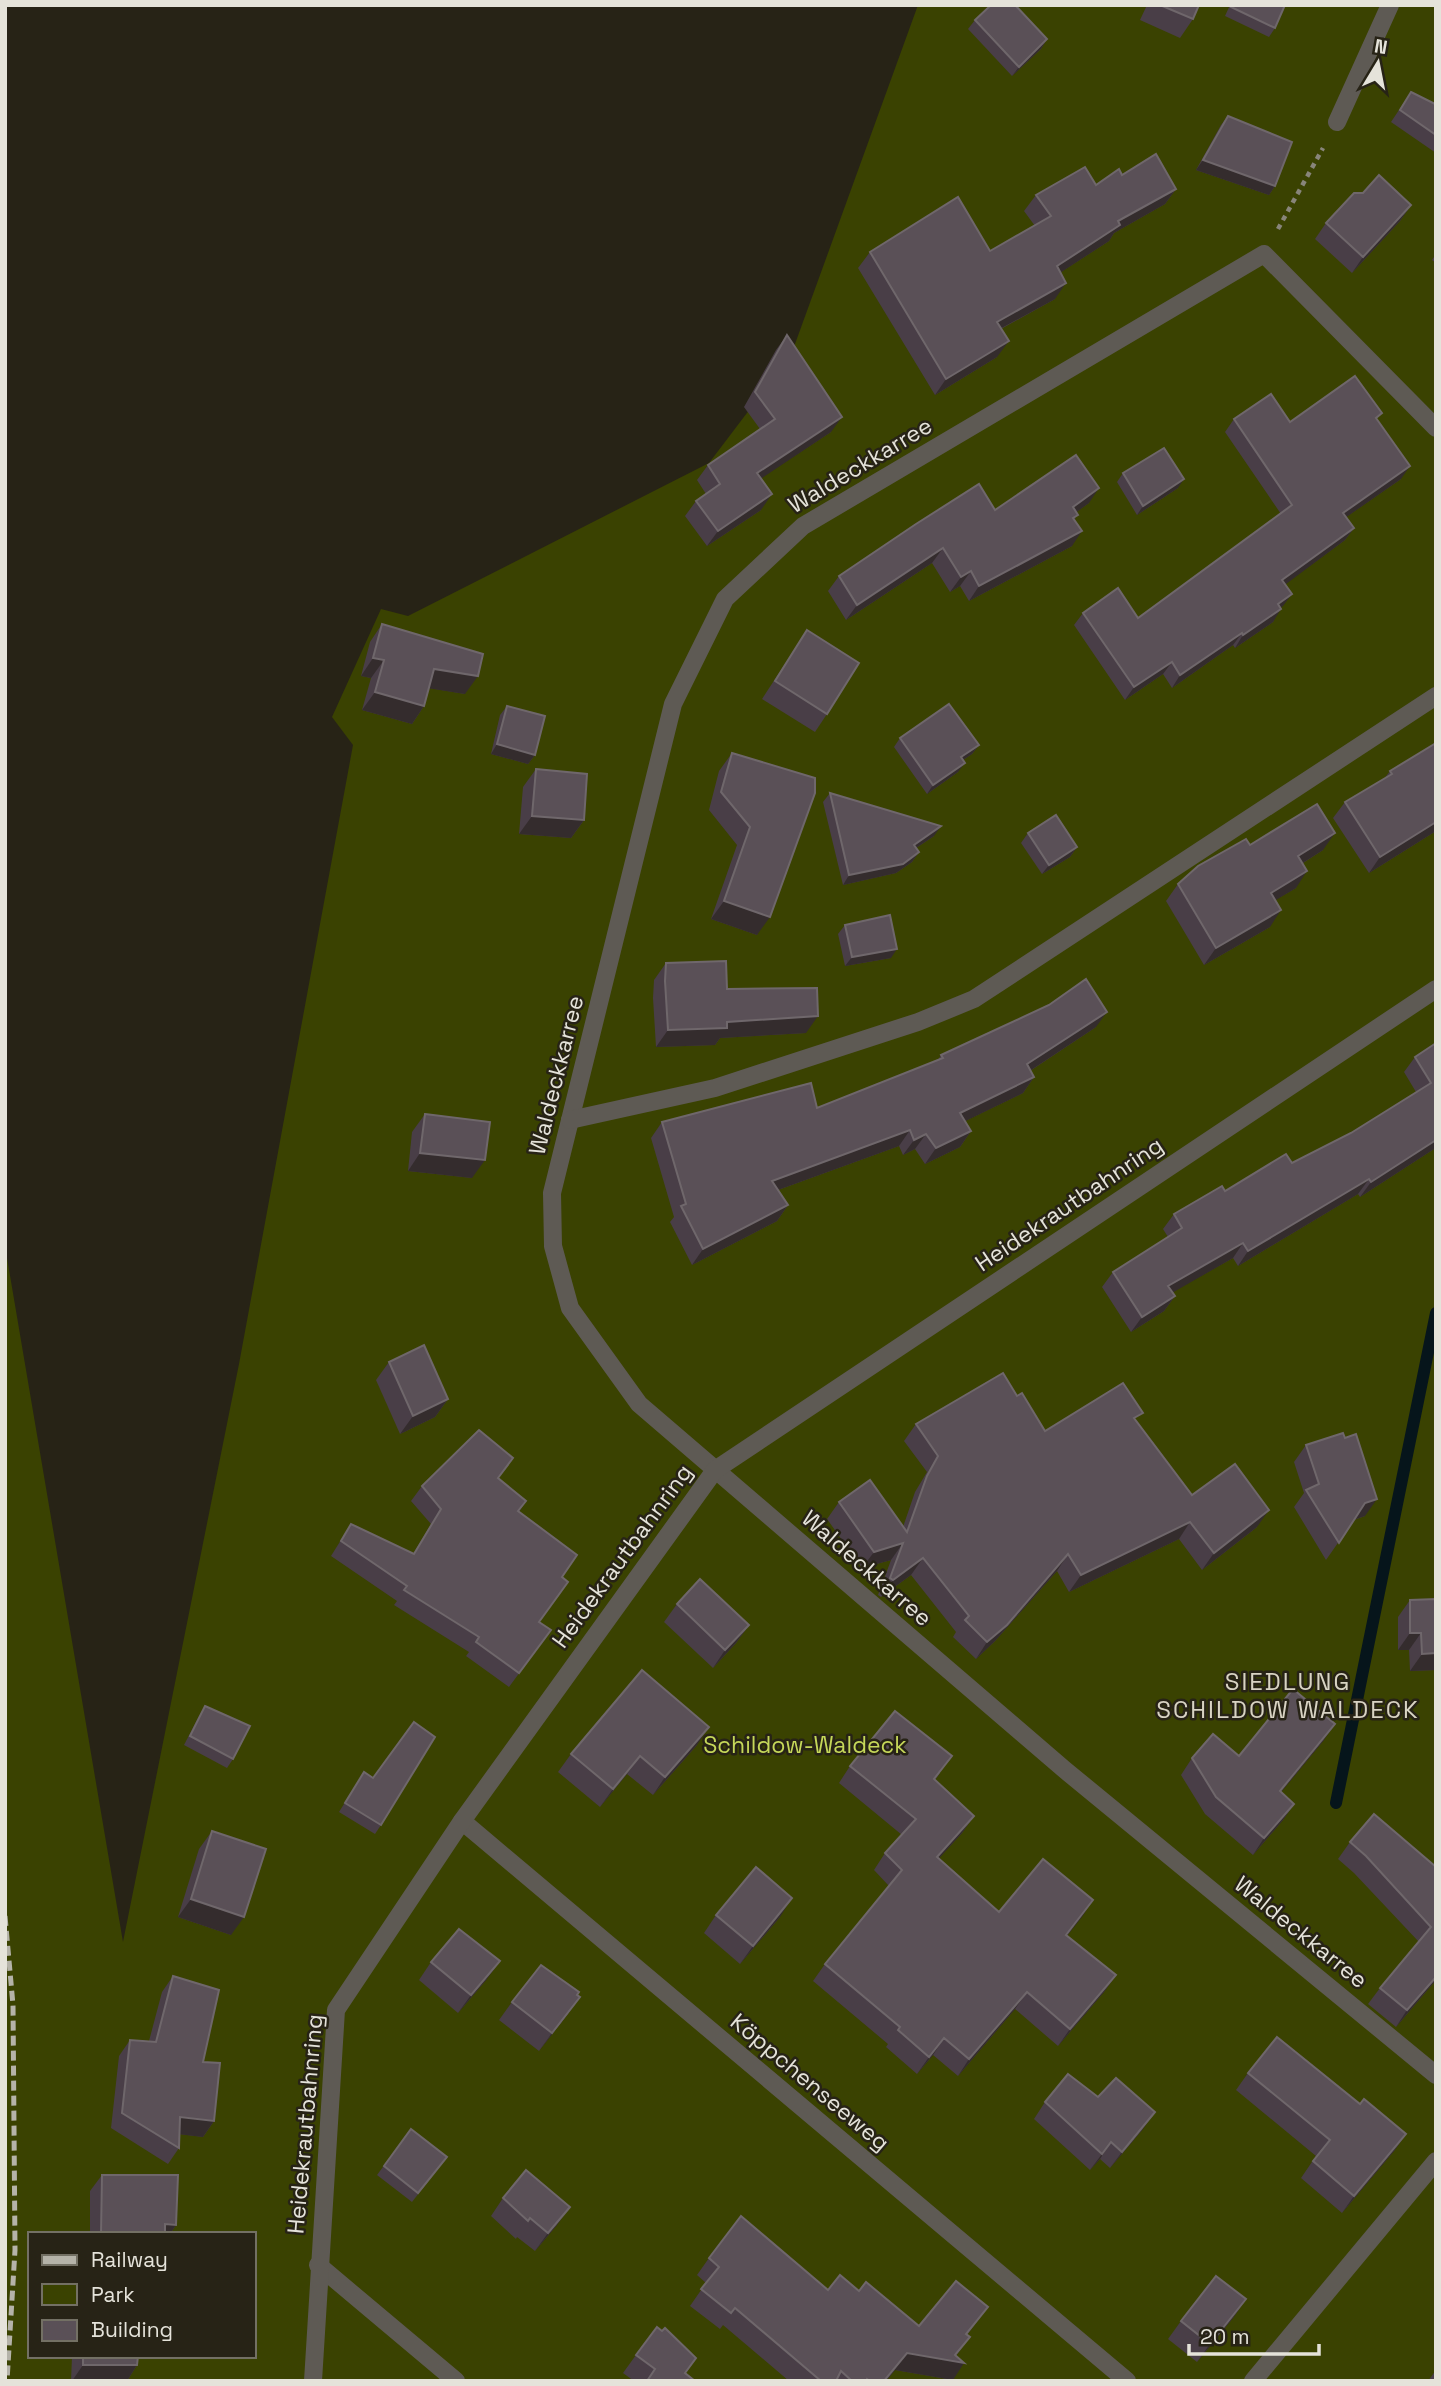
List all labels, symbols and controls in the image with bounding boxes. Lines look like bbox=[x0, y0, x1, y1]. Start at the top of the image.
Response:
north arrow bbox=[1343, 28, 1413, 98]
text: N bbox=[1372, 33, 1389, 60]
street label: Waldeckkarree bbox=[782, 410, 938, 520]
street label: Waldeckkarree bbox=[522, 992, 590, 1158]
street label: Heidekrautbahnring bbox=[969, 1130, 1169, 1278]
street label: Heidekrautbahnring bbox=[545, 1458, 699, 1654]
street label: Waldeckkarree bbox=[796, 1503, 938, 1633]
district label: SIEDLUNG SCHILDOW WALDECK bbox=[1156, 1666, 1420, 1725]
park label: Schildow-Waldeck bbox=[703, 1730, 907, 1760]
street label: Waldeckkarree bbox=[1228, 1869, 1374, 1995]
street label: Köppchenseeweg bbox=[724, 2007, 896, 2157]
street label: Heidekrautbahnring bbox=[280, 2013, 330, 2235]
legend bbox=[28, 2232, 256, 2358]
text: Railway bbox=[91, 2246, 168, 2273]
text: Park bbox=[91, 2281, 135, 2308]
scale bar bbox=[1189, 2312, 1318, 2356]
text: Building bbox=[91, 2316, 173, 2343]
text: 20 m bbox=[1200, 2323, 1250, 2350]

